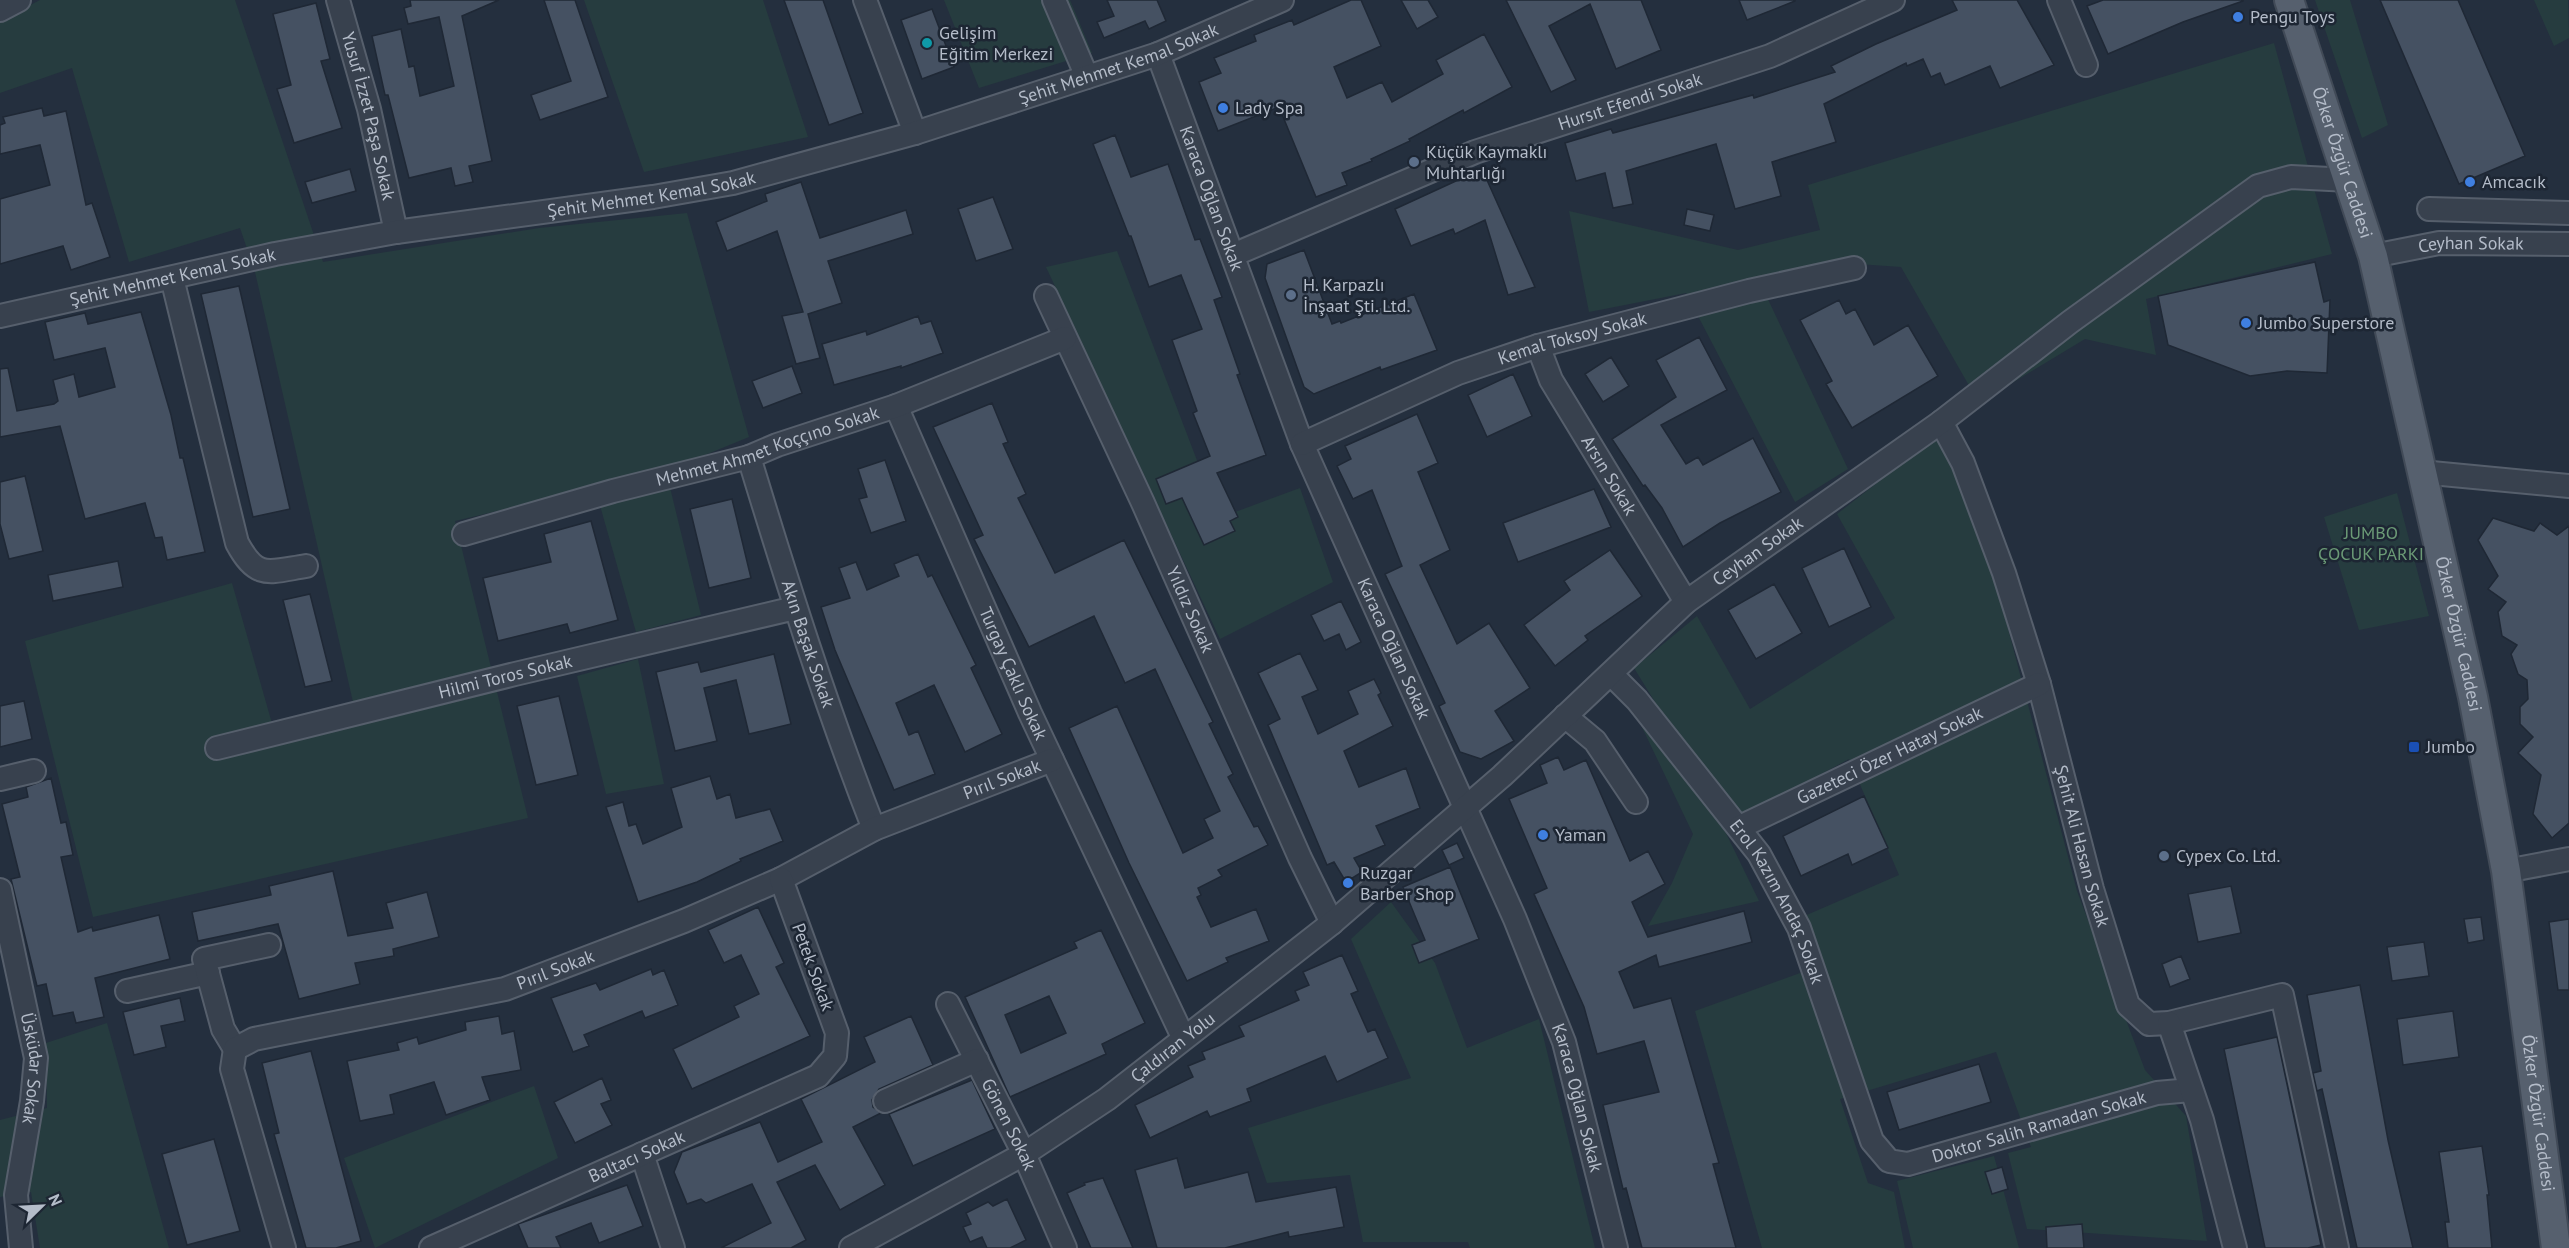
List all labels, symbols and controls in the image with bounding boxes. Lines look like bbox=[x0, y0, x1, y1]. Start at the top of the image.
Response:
place label: Pengu Toys bbox=[2250, 5, 2335, 28]
marker: Pengu Toys bbox=[2231, 10, 2245, 24]
street label: Şehit Mehmet Kemal Sokak bbox=[1015, 17, 1222, 110]
place label: Gelişim Eğitim Merkezi bbox=[939, 21, 1053, 65]
street label: Yusuf İzzet Paşa Sokak bbox=[337, 29, 401, 203]
marker: Gelişim Eğitim Merkezi bbox=[920, 36, 934, 50]
street label: Hursıt Efendi Sokak bbox=[1555, 67, 1705, 135]
street label: Özker Özgür Caddesi bbox=[2307, 84, 2378, 241]
place label: Lady Spa bbox=[1235, 96, 1303, 119]
marker: Lady Spa bbox=[1216, 101, 1230, 115]
street label: Karaca Oğlan Sokak bbox=[1175, 123, 1249, 274]
place label: Küçük Kaymaklı Muhtarlığı bbox=[1426, 140, 1547, 184]
marker: Küçük Kaymaklı Muhtarlığı bbox=[1407, 155, 1421, 169]
street label: Şehit Mehmet Kemal Sokak bbox=[546, 165, 758, 222]
place label: Amcacık bbox=[2482, 170, 2546, 193]
marker: Amcacık bbox=[2463, 175, 2477, 189]
street label: Ceyhan Sokak bbox=[2416, 231, 2524, 258]
street label: Şehit Mehmet Kemal Sokak bbox=[67, 242, 278, 311]
place label: H. Karpazlı İnşaat Şti. Ltd. bbox=[1303, 273, 1410, 317]
marker: H. Karpazlı İnşaat Şti. Ltd. bbox=[1284, 288, 1298, 302]
street label: Kemal Toksoy Sokak bbox=[1495, 306, 1649, 370]
place label: Jumbo Superstore bbox=[2257, 311, 2394, 334]
marker: Jumbo Superstore bbox=[2239, 316, 2253, 330]
street label: Mehmet Ahmet Koççıno Sokak bbox=[653, 400, 882, 491]
street label: Arsın Sokak bbox=[1576, 431, 1643, 519]
street label: Ceyhan Sokak bbox=[1708, 511, 1808, 591]
park label: JUMBO ÇOCUK PARKI bbox=[2318, 521, 2424, 565]
street label: Özker Özgür Caddesi bbox=[2430, 554, 2487, 713]
street label: Yıldız Sokak bbox=[1161, 562, 1220, 656]
street label: Karaca Oğlan Sokak bbox=[1352, 574, 1436, 723]
street label: Akın Başak Sokak bbox=[777, 577, 840, 711]
street label: Turgay Çaklı Sokak bbox=[974, 603, 1053, 744]
street label: Hilmi Toros Sokak bbox=[436, 649, 575, 704]
street label: Gazeteci Özer Hatay Sokak bbox=[1793, 701, 1987, 809]
place label: Jumbo bbox=[2425, 735, 2475, 758]
marker: Jumbo bbox=[2407, 740, 2421, 754]
street label: Pırıl Sokak bbox=[960, 753, 1044, 804]
street label: Şehit Ali Hasan Sokak bbox=[2049, 763, 2115, 930]
street label: Erol Kazım Andaç Sokak bbox=[1725, 814, 1829, 987]
place label: Yaman bbox=[1555, 823, 1606, 846]
marker: Yaman bbox=[1536, 828, 1550, 842]
place label: Cypex Co. Ltd. bbox=[2176, 844, 2280, 867]
marker: Cypex Co. Ltd. bbox=[2157, 849, 2171, 863]
place label: Ruzgar Barber Shop bbox=[1360, 861, 1454, 905]
marker: Ruzgar Barber Shop bbox=[1341, 876, 1355, 890]
street label: Petek Sokak bbox=[787, 920, 840, 1014]
street label: Pırıl Sokak bbox=[513, 944, 598, 995]
street label: Çaldıran Yolu bbox=[1126, 1007, 1219, 1087]
street label: Üsküdar Sokak bbox=[16, 1010, 48, 1126]
street label: Karaca Oğlan Sokak bbox=[1547, 1020, 1608, 1175]
street label: Özker Özgür Caddesi bbox=[2517, 1033, 2560, 1193]
street label: Gönen Sokak bbox=[977, 1074, 1042, 1174]
street label: Doktor Salih Ramadan Sokak bbox=[1929, 1085, 2149, 1168]
street label: Baltacı Sokak bbox=[585, 1125, 688, 1188]
north arrow bbox=[12, 1176, 72, 1236]
text: N bbox=[44, 1191, 67, 1209]

